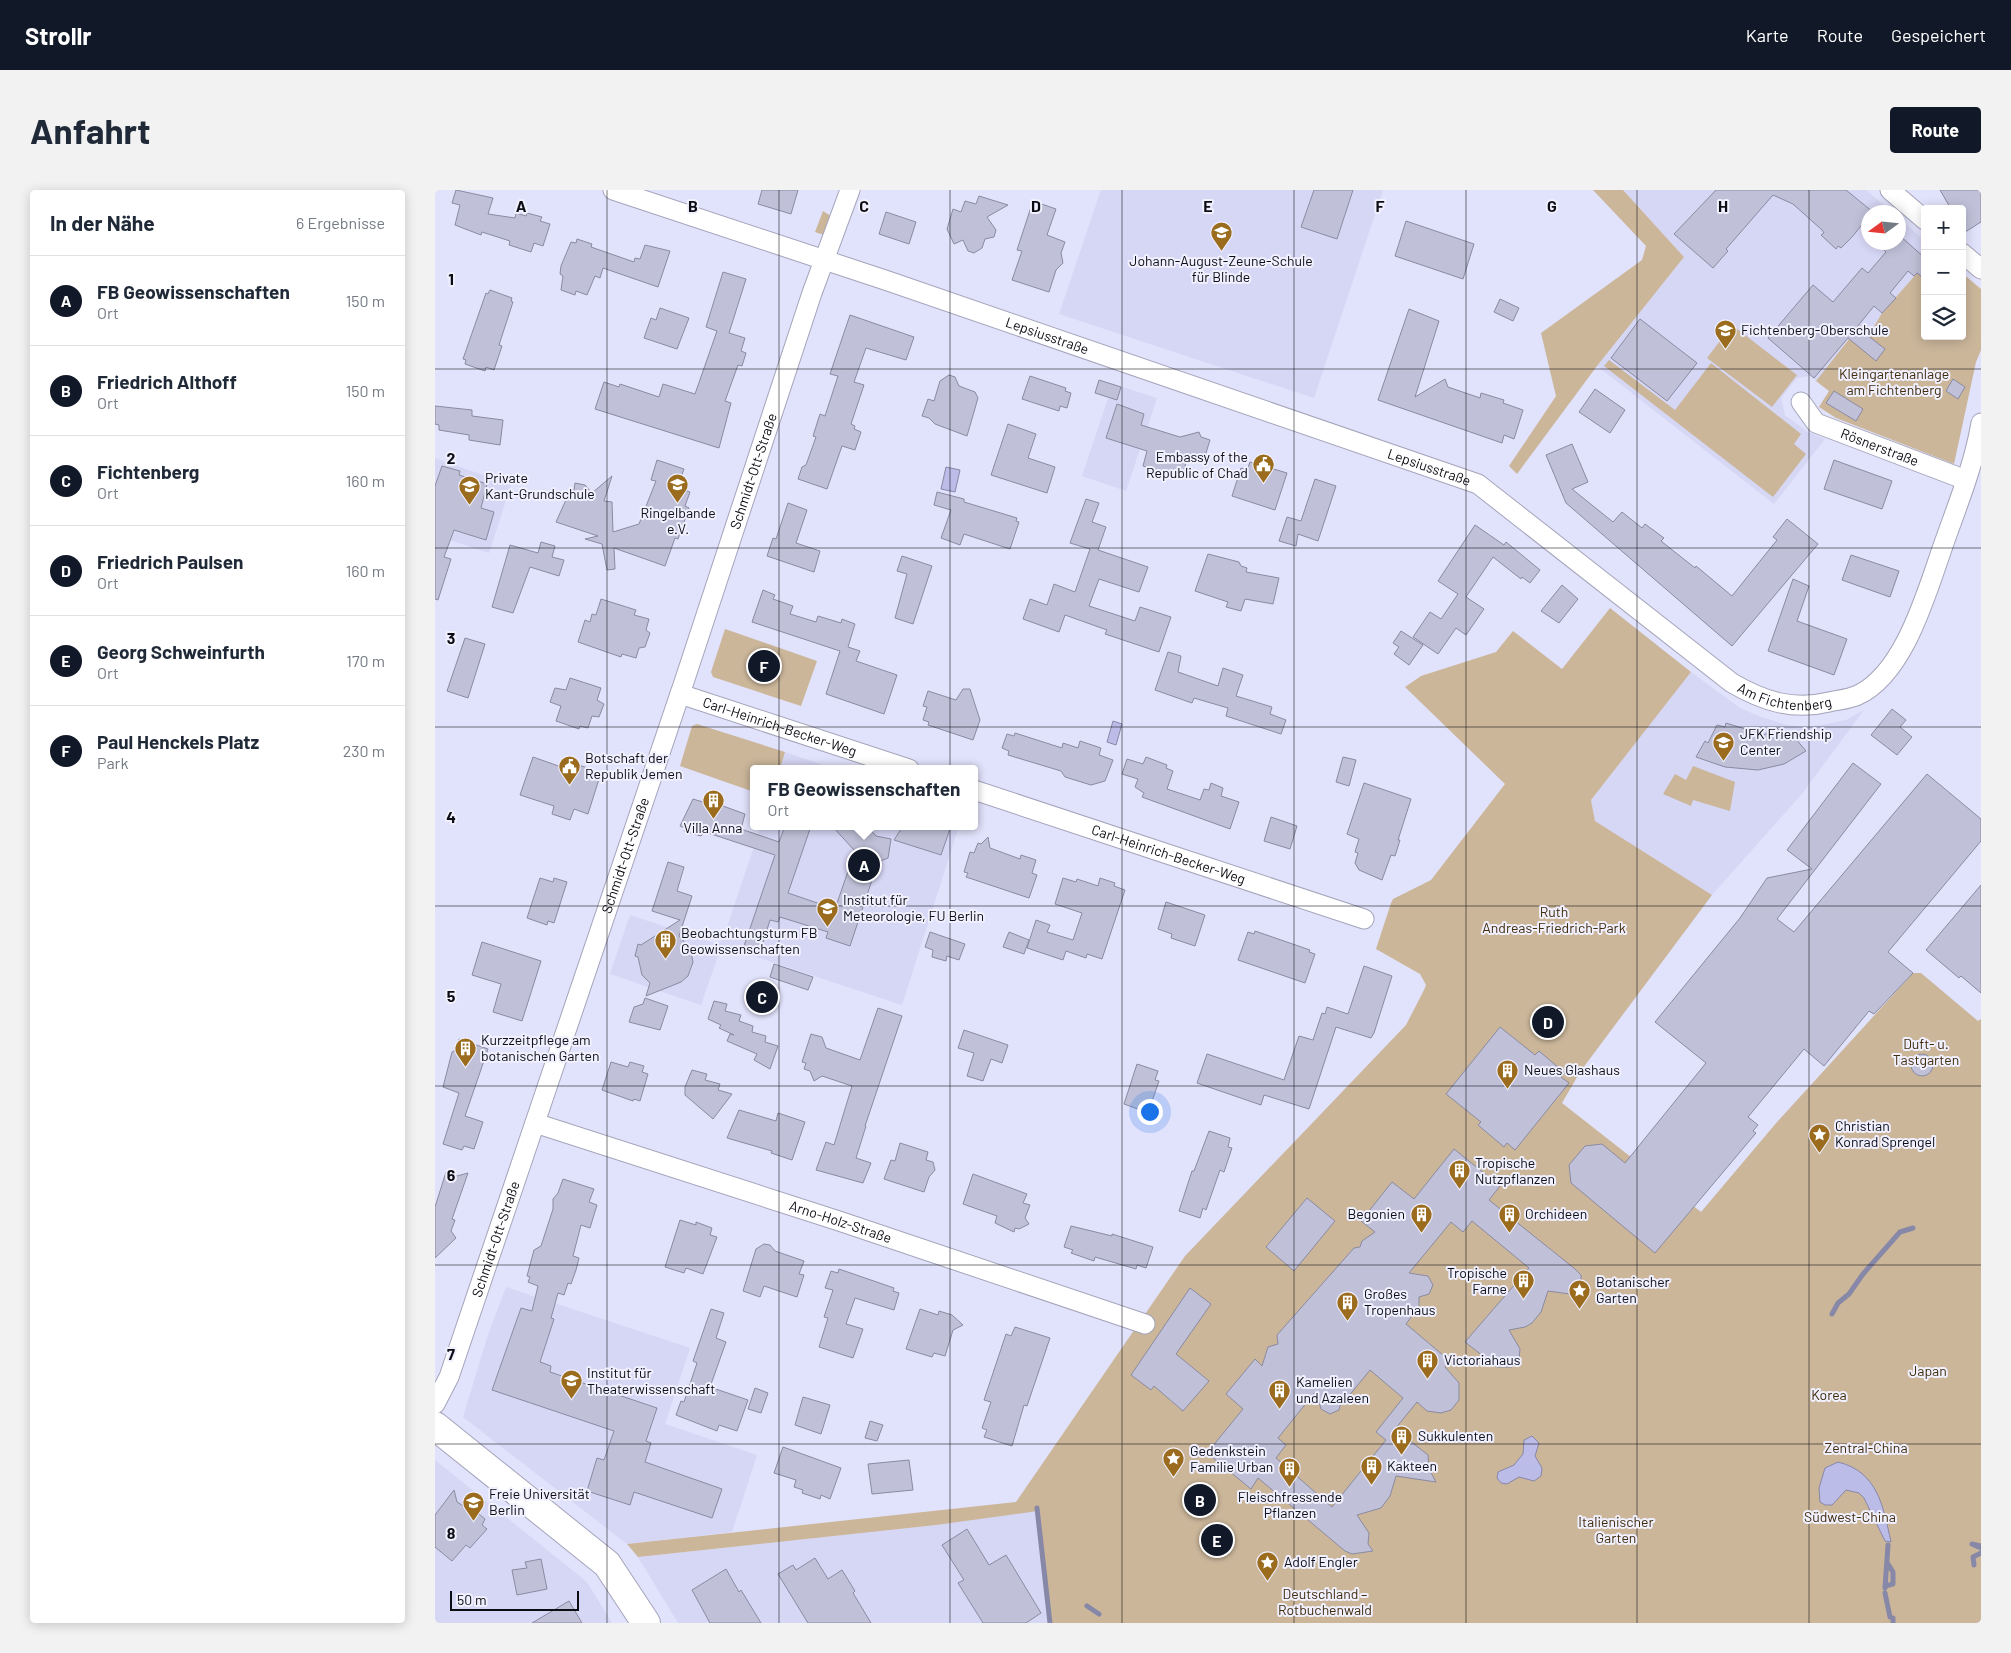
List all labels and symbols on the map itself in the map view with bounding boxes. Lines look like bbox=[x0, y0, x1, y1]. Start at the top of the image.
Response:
text: A bbox=[516, 196, 527, 215]
text: B bbox=[688, 196, 698, 215]
text: C bbox=[859, 196, 869, 215]
text: D bbox=[1031, 196, 1041, 215]
text: E bbox=[1203, 196, 1213, 215]
text: F bbox=[1376, 196, 1385, 215]
text: G bbox=[1547, 196, 1557, 215]
text: H bbox=[1718, 196, 1728, 215]
north arrow bbox=[1861, 205, 1906, 250]
school or university icon: Johann-August-Zeune-Schule für Blinde bbox=[1209, 221, 1233, 252]
place label: Johann-August-Zeune-Schule für Blinde bbox=[1129, 252, 1313, 285]
text: 1 bbox=[448, 269, 454, 288]
street label: Lepsiusstraße bbox=[1003, 313, 1091, 357]
school or university icon: Fichtenberg-Oberschule bbox=[1713, 318, 1737, 349]
place label: Fichtenberg-Oberschule bbox=[1741, 321, 1889, 338]
park label: Kleingartenanlage am Fichtenberg bbox=[1839, 365, 1949, 398]
street label: Schmidt-Ott-Straße bbox=[726, 411, 780, 531]
street label: Rösnerstraße bbox=[1839, 424, 1921, 469]
street label: Lepsiusstraße bbox=[1386, 445, 1473, 489]
text: 2 bbox=[447, 448, 456, 467]
place label: Embassy of the Republic of Chad bbox=[1146, 448, 1248, 481]
public building icon: Embassy of the Republic of Chad bbox=[1252, 453, 1276, 484]
place label: Private Kant-Grundschule bbox=[485, 469, 595, 502]
school or university icon: Ringelbande e.V. bbox=[666, 473, 690, 504]
school or university icon: Private Kant-Grundschule bbox=[457, 474, 481, 505]
place label: Ringelbande e.V. bbox=[640, 504, 716, 537]
text: 3 bbox=[447, 628, 455, 647]
pin: F bbox=[748, 647, 780, 685]
street label: Am Fichtenberg bbox=[1735, 679, 1833, 713]
street label: Carl-Heinrich-Becker-Weg bbox=[701, 693, 859, 759]
place label: JFK Friendship Center bbox=[1740, 725, 1832, 758]
school or university icon: JFK Friendship Center bbox=[1712, 730, 1736, 761]
place label: Botschaft der Republik Jemen bbox=[585, 749, 683, 782]
public building icon: Botschaft der Republik Jemen bbox=[557, 754, 581, 785]
building icon: Villa Anna bbox=[701, 788, 725, 819]
street label: Schmidt-Ott-Straße bbox=[597, 795, 652, 915]
text: 4 bbox=[446, 807, 456, 826]
place label: Villa Anna bbox=[684, 819, 742, 836]
street label: Carl-Heinrich-Becker-Weg bbox=[1090, 821, 1248, 887]
pin: A bbox=[848, 846, 880, 884]
place label: Institut für Meteorologie, FU Berlin bbox=[843, 891, 984, 924]
school or university icon: Institut für Meteorologie, FU Berlin bbox=[815, 896, 839, 927]
park label: Ruth Andreas-Friedrich-Park bbox=[1482, 903, 1626, 936]
place label: Beobachtungsturm FB Geowissenschaften bbox=[681, 924, 818, 957]
building icon: Beobachtungsturm FB Geowissenschaften bbox=[653, 929, 677, 960]
pin: C bbox=[746, 978, 778, 1016]
text: 5 bbox=[447, 986, 456, 1005]
pin: D bbox=[1532, 1003, 1564, 1041]
place label: Kurzzeitpflege am botanischen Garten bbox=[481, 1031, 600, 1064]
park label: Duft- u. Tastgarten bbox=[1893, 1035, 1959, 1068]
building icon: Kurzzeitpflege am botanischen Garten bbox=[453, 1036, 477, 1067]
building icon: Neues Glashaus bbox=[1496, 1058, 1520, 1089]
place label: Neues Glashaus bbox=[1524, 1061, 1620, 1078]
your location bbox=[1137, 1099, 1163, 1125]
place label: Christian Konrad Sprengel bbox=[1835, 1117, 1935, 1150]
place icon: Christian Konrad Sprengel bbox=[1807, 1122, 1831, 1153]
place label: Tropische Nutzpflanzen bbox=[1475, 1154, 1555, 1187]
building icon: Tropische Nutzpflanzen bbox=[1447, 1159, 1471, 1190]
text: 6 bbox=[447, 1165, 456, 1184]
street label: Schmidt-Ott-Straße bbox=[468, 1179, 523, 1299]
street label: Arno-Holz-Straße bbox=[787, 1197, 894, 1246]
building icon: Begonien bbox=[1409, 1202, 1433, 1233]
building icon: Orchideen bbox=[1497, 1202, 1521, 1233]
place label: Begonien bbox=[1348, 1205, 1405, 1222]
place label: Orchideen bbox=[1525, 1205, 1587, 1222]
place label: Tropische Farne bbox=[1447, 1264, 1507, 1297]
building icon: Tropische Farne bbox=[1511, 1269, 1535, 1300]
place label: Botanischer Garten bbox=[1596, 1273, 1670, 1306]
place icon: Botanischer Garten bbox=[1568, 1278, 1592, 1309]
place label: Großes Tropenhaus bbox=[1364, 1285, 1436, 1318]
building icon: Großes Tropenhaus bbox=[1336, 1290, 1360, 1321]
text: 7 bbox=[447, 1344, 455, 1363]
building icon: Victoriahaus bbox=[1416, 1348, 1440, 1379]
place label: Victoriahaus bbox=[1444, 1351, 1521, 1368]
park label: Japan bbox=[1909, 1362, 1947, 1379]
place label: Institut für Theaterwissenschaft bbox=[587, 1364, 715, 1397]
school or university icon: Institut für Theaterwissenschaft bbox=[559, 1369, 583, 1400]
place label: Kamelien und Azaleen bbox=[1296, 1373, 1369, 1406]
building icon: Kamelien und Azaleen bbox=[1268, 1378, 1292, 1409]
park label: Korea bbox=[1811, 1386, 1847, 1403]
building icon: Sukkulenten bbox=[1390, 1424, 1414, 1455]
place label: Sukkulenten bbox=[1418, 1427, 1493, 1444]
park label: Zentral-China bbox=[1824, 1439, 1908, 1456]
place label: Gedenkstein Familie Urban bbox=[1190, 1442, 1273, 1475]
place icon: Gedenkstein Familie Urban bbox=[1162, 1447, 1186, 1478]
building icon: Kakteen bbox=[1359, 1454, 1383, 1485]
building icon: Fleischfressende Pflanzen bbox=[1278, 1457, 1302, 1488]
place label: Kakteen bbox=[1387, 1457, 1437, 1474]
pin: B bbox=[1184, 1481, 1216, 1519]
place label: Freie Universität Berlin bbox=[489, 1485, 590, 1518]
place label: Fleischfressende Pflanzen bbox=[1238, 1488, 1342, 1521]
school or university icon: Freie Universität Berlin bbox=[461, 1490, 485, 1521]
park label: Südwest-China bbox=[1804, 1508, 1896, 1525]
park label: Italienischer Garten bbox=[1578, 1513, 1654, 1546]
pin: E bbox=[1201, 1521, 1233, 1559]
text: 8 bbox=[447, 1523, 456, 1542]
place icon: Adolf Engler bbox=[1256, 1550, 1280, 1581]
place label: Adolf Engler bbox=[1284, 1553, 1358, 1570]
park label: Deutschland – Rotbuchenwald bbox=[1278, 1585, 1372, 1618]
scale bar bbox=[450, 1588, 579, 1611]

